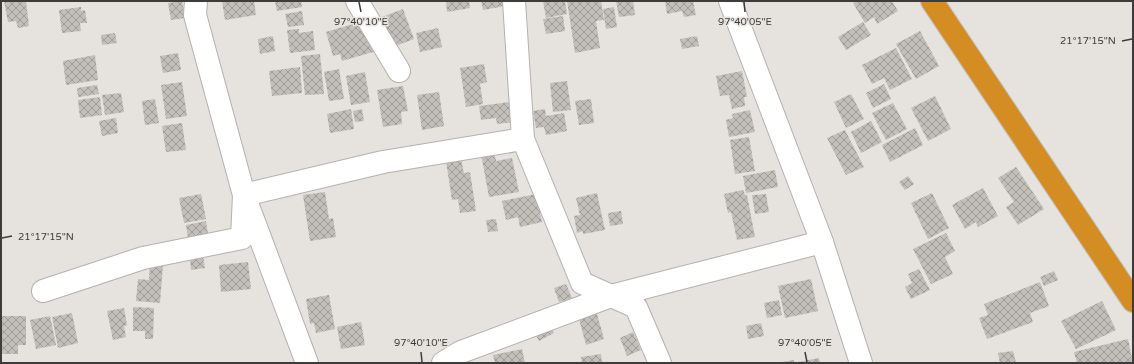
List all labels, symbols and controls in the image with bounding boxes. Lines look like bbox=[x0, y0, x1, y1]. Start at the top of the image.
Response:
text: 97°40'10"E bbox=[334, 16, 388, 28]
text: 97°40'05"E bbox=[718, 16, 772, 28]
text: 21°17'15"N bbox=[1060, 35, 1116, 47]
text: 21°17'15"N bbox=[18, 231, 74, 243]
text: 97°40'10"E bbox=[394, 337, 448, 349]
text: 97°40'05"E bbox=[778, 337, 832, 349]

